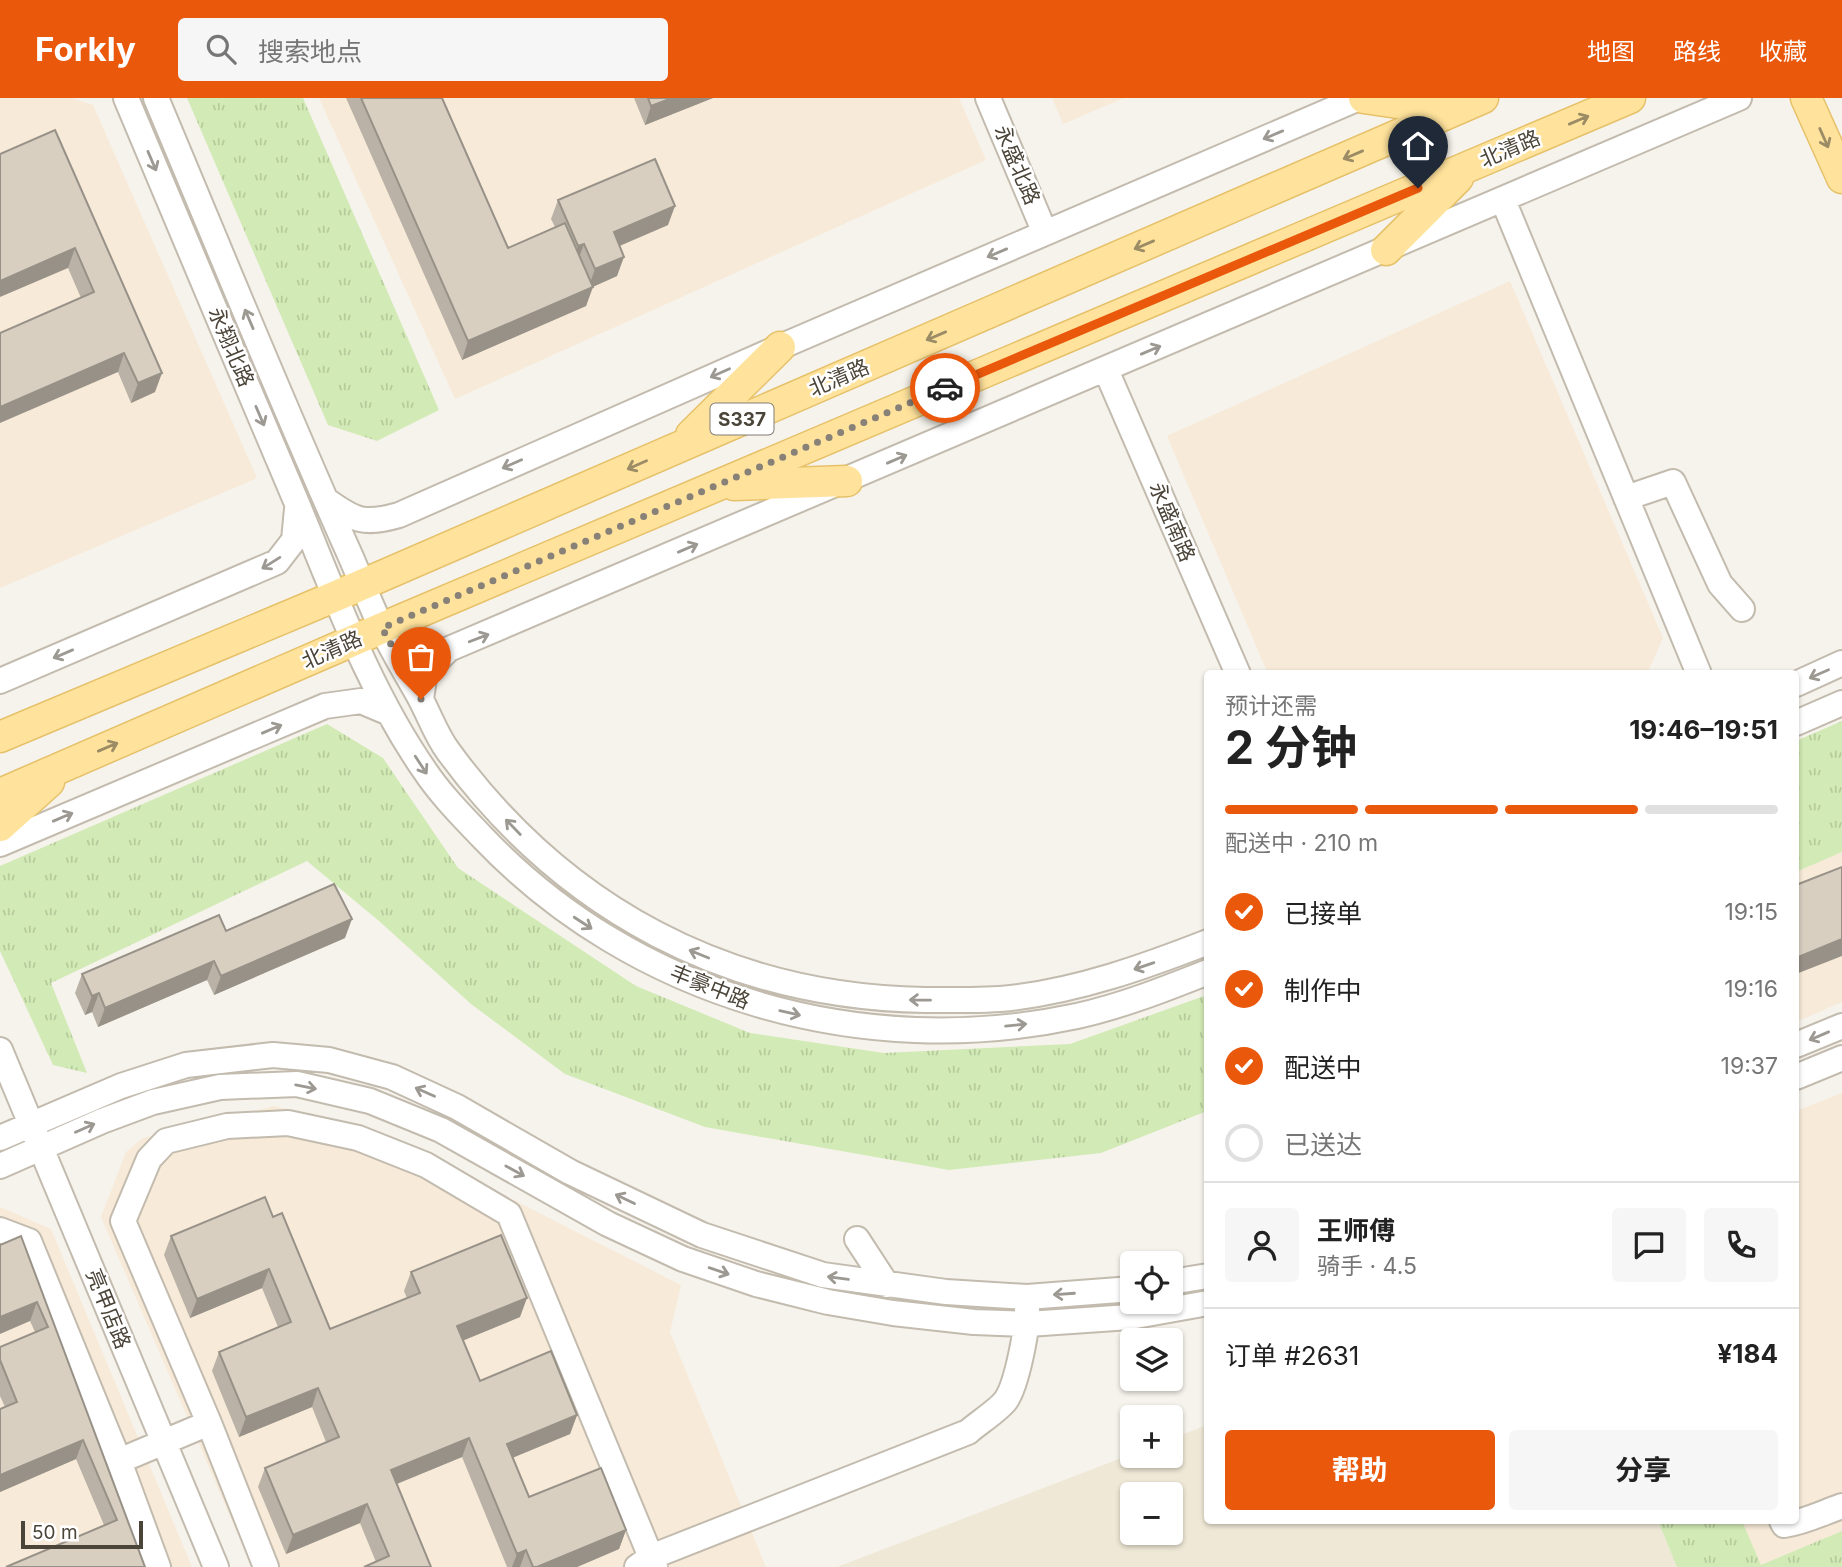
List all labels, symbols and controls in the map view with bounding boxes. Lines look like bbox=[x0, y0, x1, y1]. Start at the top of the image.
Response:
search box bbox=[178, 18, 668, 81]
text: Forkly bbox=[35, 29, 136, 69]
icon: search bbox=[202, 30, 240, 68]
text: 搜索地点 bbox=[258, 36, 362, 67]
text: 地图 bbox=[1587, 37, 1635, 66]
text: 路线 bbox=[1673, 37, 1721, 66]
text: 收藏 bbox=[1759, 37, 1807, 66]
one-way arrow bbox=[1567, 113, 1589, 126]
pin bbox=[1388, 116, 1448, 188]
street label: 永盛北路 bbox=[990, 121, 1045, 208]
street label: 北清路 bbox=[1476, 125, 1544, 172]
icon: home bbox=[1399, 127, 1437, 165]
one-way arrow bbox=[1818, 127, 1831, 148]
one-way arrow bbox=[1263, 129, 1285, 142]
one-way arrow bbox=[1343, 149, 1364, 162]
one-way arrow bbox=[147, 150, 160, 171]
one-way arrow bbox=[1134, 239, 1156, 252]
one-way arrow bbox=[987, 248, 1008, 261]
street label: 永翔北路 bbox=[204, 303, 259, 390]
one-way arrow bbox=[242, 309, 255, 331]
one-way arrow bbox=[926, 330, 947, 343]
one-way arrow bbox=[1140, 343, 1162, 356]
courier bbox=[910, 353, 980, 423]
street label: 北清路 bbox=[805, 354, 873, 401]
one-way arrow bbox=[710, 367, 732, 380]
icon: car bbox=[926, 369, 964, 407]
one-way arrow bbox=[254, 404, 267, 426]
road number: S337 bbox=[710, 404, 774, 434]
one-way arrow bbox=[886, 452, 907, 465]
one-way arrow bbox=[502, 458, 523, 471]
one-way arrow bbox=[627, 459, 648, 472]
street label: 永盛南路 bbox=[1145, 478, 1200, 565]
one-way arrow bbox=[677, 541, 698, 554]
one-way arrow bbox=[262, 555, 281, 570]
street label: 北清路 bbox=[298, 625, 366, 674]
pin bbox=[391, 627, 451, 699]
one-way arrow bbox=[467, 630, 489, 643]
icon: bag bbox=[402, 638, 440, 676]
one-way arrow bbox=[53, 648, 74, 661]
one-way arrow bbox=[1809, 668, 1830, 681]
text: 预计还需 bbox=[1225, 692, 1317, 720]
text: 19:46–19:51 bbox=[1629, 714, 1778, 745]
text: 2 分钟 bbox=[1225, 719, 1357, 775]
one-way arrow bbox=[261, 721, 283, 734]
one-way arrow bbox=[96, 740, 118, 753]
one-way arrow bbox=[414, 755, 428, 774]
one-way arrow bbox=[52, 810, 73, 823]
one-way arrow bbox=[504, 818, 521, 835]
text: 配送中 · 210 m bbox=[1225, 829, 1378, 857]
icon: check bbox=[1225, 893, 1263, 931]
text: 已接单 bbox=[1284, 898, 1362, 929]
text: 19:15 bbox=[1724, 898, 1778, 926]
one-way arrow bbox=[573, 916, 593, 930]
one-way arrow bbox=[689, 947, 710, 960]
street label: 丰豪中路 bbox=[667, 959, 754, 1014]
one-way arrow bbox=[1133, 961, 1155, 973]
icon: check bbox=[1225, 970, 1263, 1008]
text: 制作中 bbox=[1284, 975, 1362, 1006]
text: 19:16 bbox=[1724, 975, 1778, 1003]
one-way arrow bbox=[909, 993, 932, 1006]
one-way arrow bbox=[778, 1007, 801, 1021]
one-way arrow bbox=[1005, 1018, 1027, 1031]
one-way arrow bbox=[1808, 1030, 1830, 1043]
icon: check bbox=[1225, 1047, 1263, 1085]
text: 配送中 bbox=[1284, 1052, 1362, 1083]
text: 19:37 bbox=[1721, 1052, 1778, 1080]
one-way arrow bbox=[294, 1080, 317, 1094]
one-way arrow bbox=[414, 1085, 436, 1098]
one-way arrow bbox=[74, 1121, 95, 1134]
text: 已送达 bbox=[1284, 1129, 1362, 1160]
one-way arrow bbox=[504, 1165, 525, 1178]
one-way arrow bbox=[615, 1191, 636, 1205]
button: person bbox=[1225, 1208, 1299, 1282]
button: chat bbox=[1612, 1208, 1686, 1282]
button: phone bbox=[1704, 1208, 1778, 1282]
text: 王师傅 bbox=[1317, 1215, 1395, 1246]
map controls bbox=[1120, 1251, 1183, 1545]
button: locate bbox=[1120, 1251, 1183, 1314]
text: 骑手 · 4.5 bbox=[1317, 1252, 1417, 1280]
street label: 亮甲店路 bbox=[81, 1265, 136, 1352]
one-way arrow bbox=[707, 1266, 729, 1278]
one-way arrow bbox=[827, 1271, 850, 1284]
one-way arrow bbox=[1053, 1288, 1076, 1301]
button: layers bbox=[1120, 1328, 1183, 1391]
text: ¥184 bbox=[1717, 1338, 1778, 1369]
text: 订单 #2631 bbox=[1225, 1340, 1359, 1371]
button: + bbox=[1120, 1405, 1183, 1468]
button: 帮助 bbox=[1225, 1430, 1495, 1510]
button: 分享 bbox=[1509, 1430, 1778, 1510]
button: − bbox=[1120, 1482, 1183, 1545]
scale bar bbox=[21, 1518, 144, 1550]
text: 50 m bbox=[32, 1521, 78, 1544]

